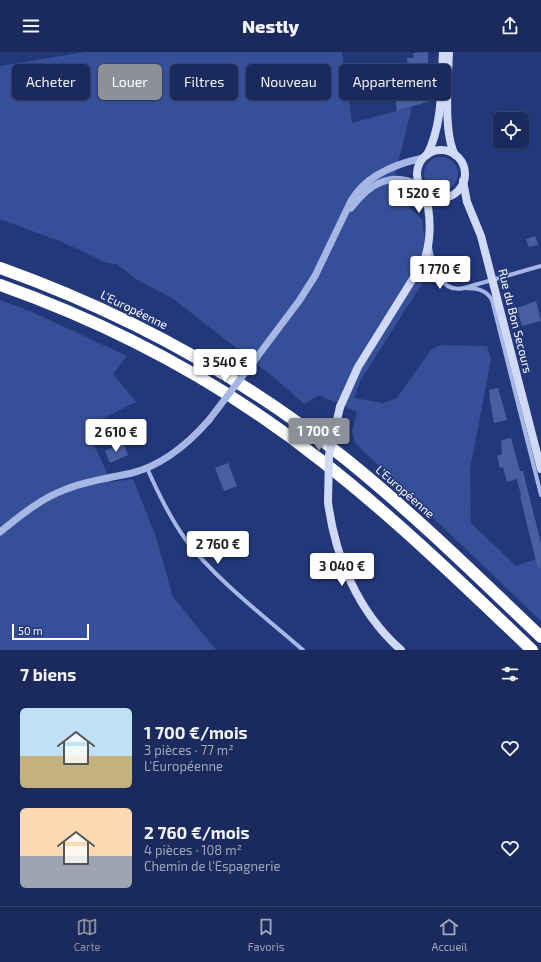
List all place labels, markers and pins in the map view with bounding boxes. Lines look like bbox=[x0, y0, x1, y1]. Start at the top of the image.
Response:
pin: 1 520 € bbox=[382, 180, 456, 214]
pin: 1 770 € bbox=[403, 256, 477, 290]
pin: 3 540 € bbox=[188, 349, 262, 383]
pin: 1 700 € bbox=[282, 418, 356, 452]
pin: 2 610 € bbox=[79, 419, 153, 453]
pin: 2 760 € bbox=[181, 531, 255, 565]
pin: 3 040 € bbox=[305, 553, 379, 587]

